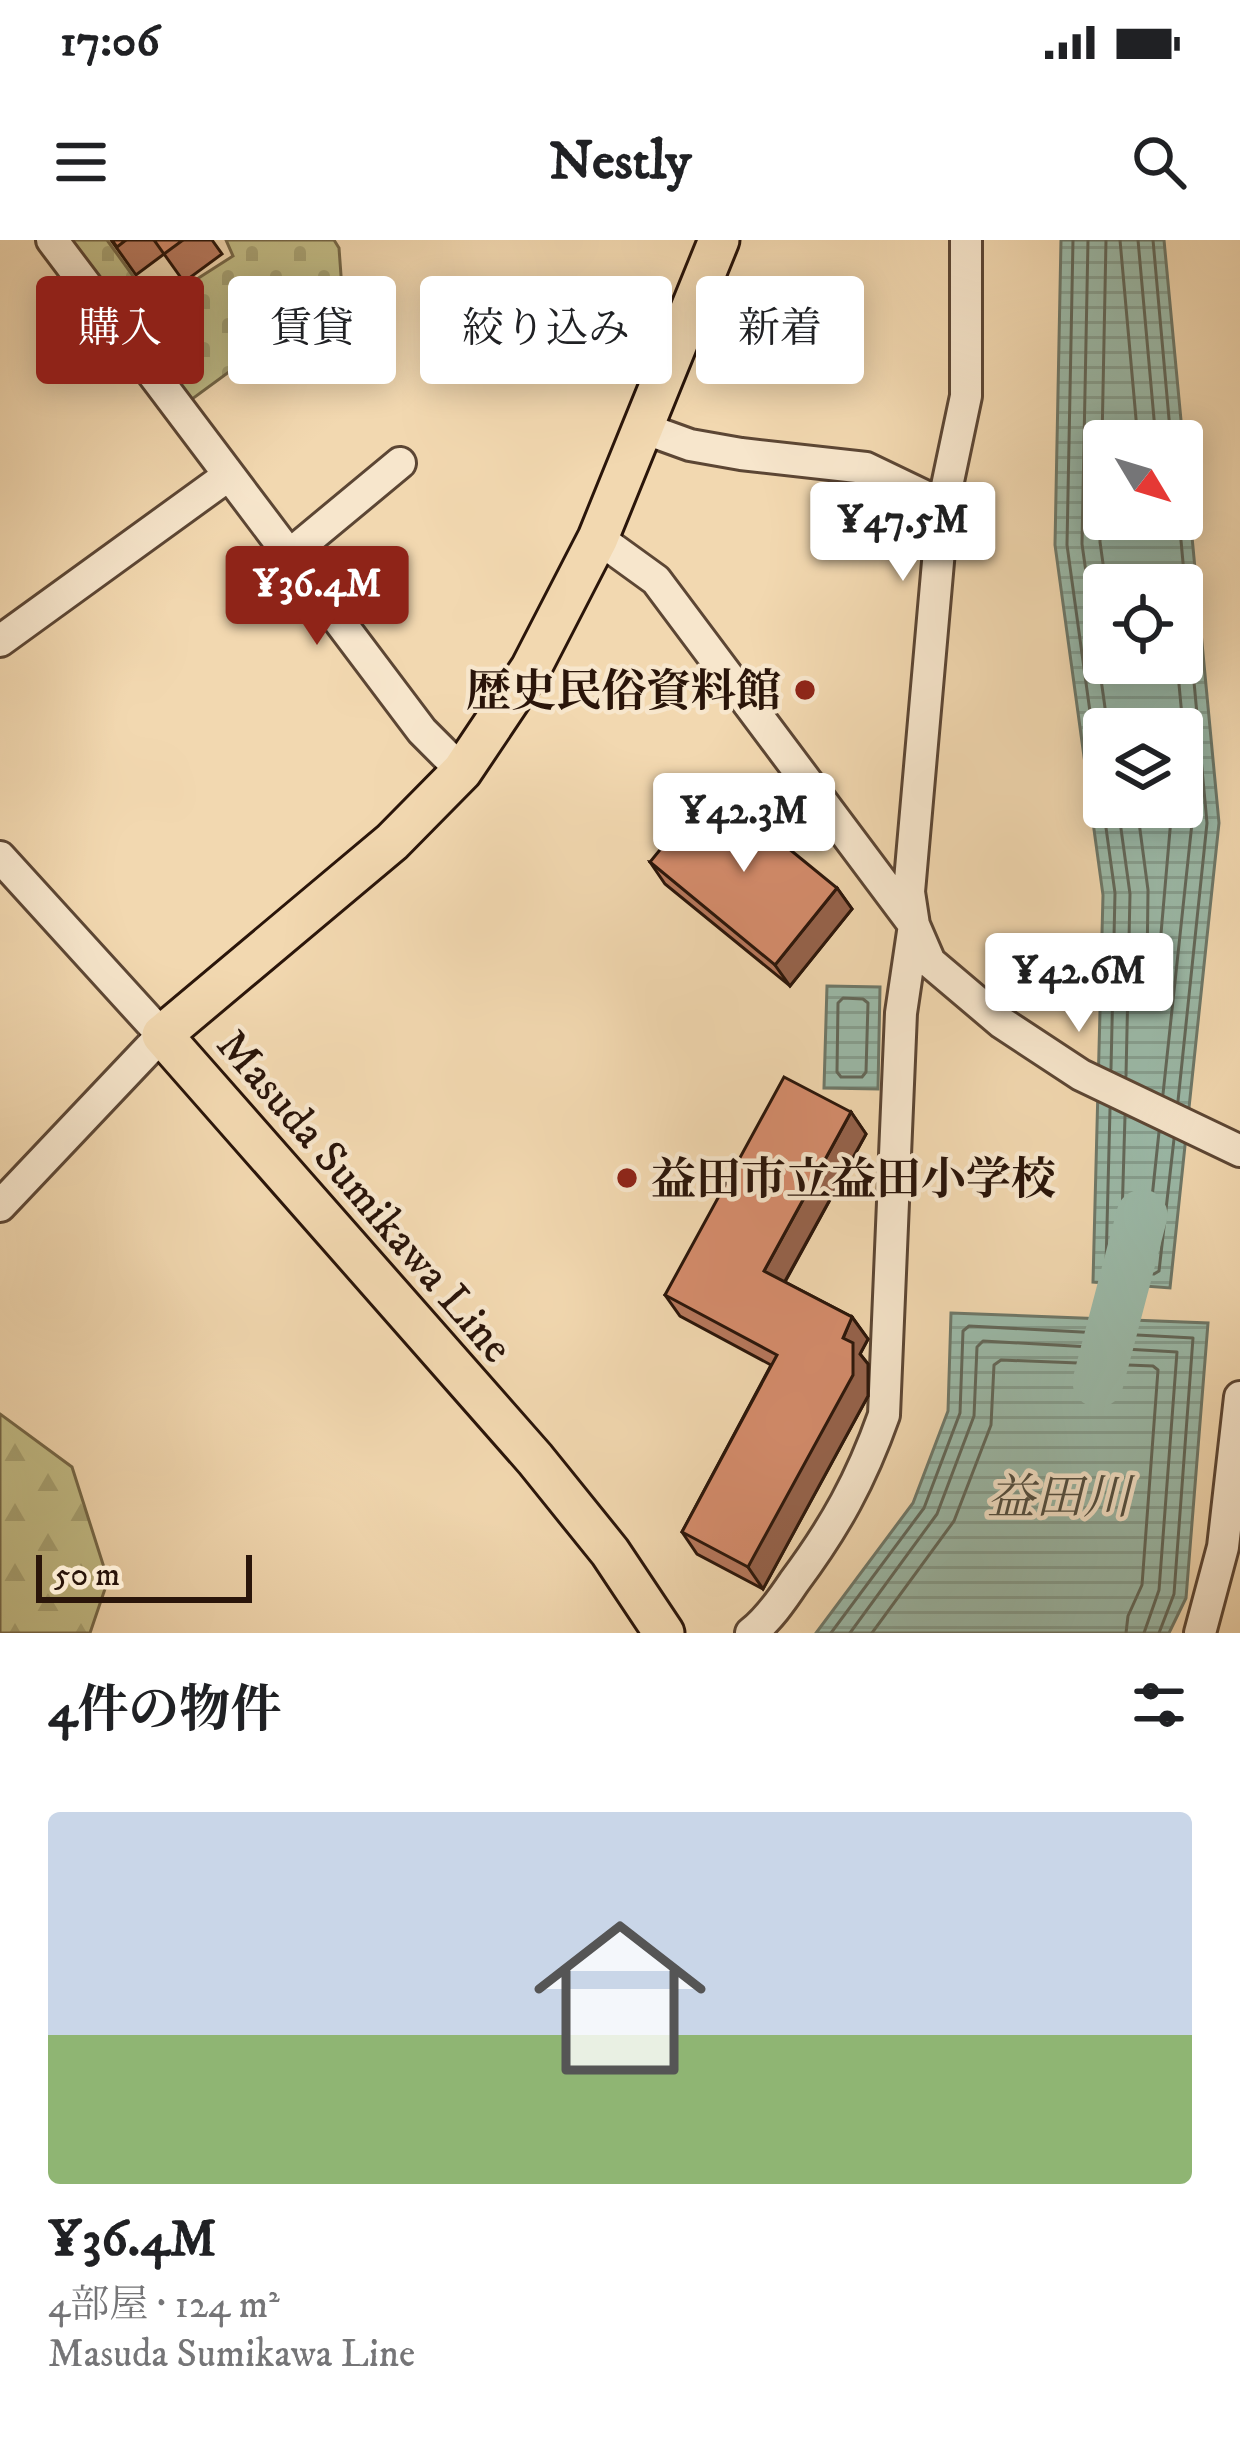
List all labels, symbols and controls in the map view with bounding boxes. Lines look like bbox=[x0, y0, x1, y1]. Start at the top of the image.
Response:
text: 17:06 bbox=[60, 14, 160, 70]
icon: menu bbox=[48, 129, 114, 195]
text: Nestly bbox=[549, 129, 691, 196]
icon: search bbox=[1126, 129, 1192, 195]
chip: 購入 bbox=[36, 276, 204, 384]
chip: 賃貸 bbox=[228, 276, 396, 384]
chip: 絞り込み bbox=[420, 276, 672, 384]
chip: 新着 bbox=[696, 276, 864, 384]
north arrow bbox=[1083, 420, 1203, 540]
map controls bbox=[1083, 420, 1203, 828]
pin: ¥47.5M bbox=[805, 482, 1001, 584]
text: ¥47.5M bbox=[837, 496, 969, 545]
pin: ¥36.4M bbox=[219, 546, 415, 648]
text: ¥36.4M bbox=[253, 560, 381, 609]
button: locate bbox=[1083, 564, 1203, 684]
place label: 歴史民俗資料館 bbox=[466, 665, 781, 721]
marker: 歴史民俗資料館 bbox=[792, 677, 818, 703]
button: layers bbox=[1083, 708, 1203, 828]
pin: ¥42.3M bbox=[646, 773, 842, 875]
text: ¥42.3M bbox=[680, 787, 808, 836]
pin: ¥42.6M bbox=[981, 933, 1177, 1035]
text: ¥42.6M bbox=[1012, 947, 1146, 996]
street label: Masuda Sumikawa Line bbox=[204, 1019, 524, 1375]
place label: 益田市立益田小学校 bbox=[651, 1153, 1056, 1209]
marker: 益田市立益田小学校 bbox=[614, 1165, 640, 1191]
water label: 益田川 bbox=[987, 1469, 1136, 1529]
scale bar bbox=[36, 1549, 252, 1602]
text: 50 m bbox=[54, 1555, 120, 1596]
icon: filters bbox=[1126, 1672, 1192, 1738]
text: 4件の物件 bbox=[48, 1679, 281, 1743]
icon: home bbox=[512, 1890, 728, 2106]
text: ¥36.4M bbox=[48, 2208, 216, 2272]
text: 4部屋 · 124 m² bbox=[48, 2281, 280, 2330]
text: Masuda Sumikawa Line bbox=[48, 2330, 415, 2379]

